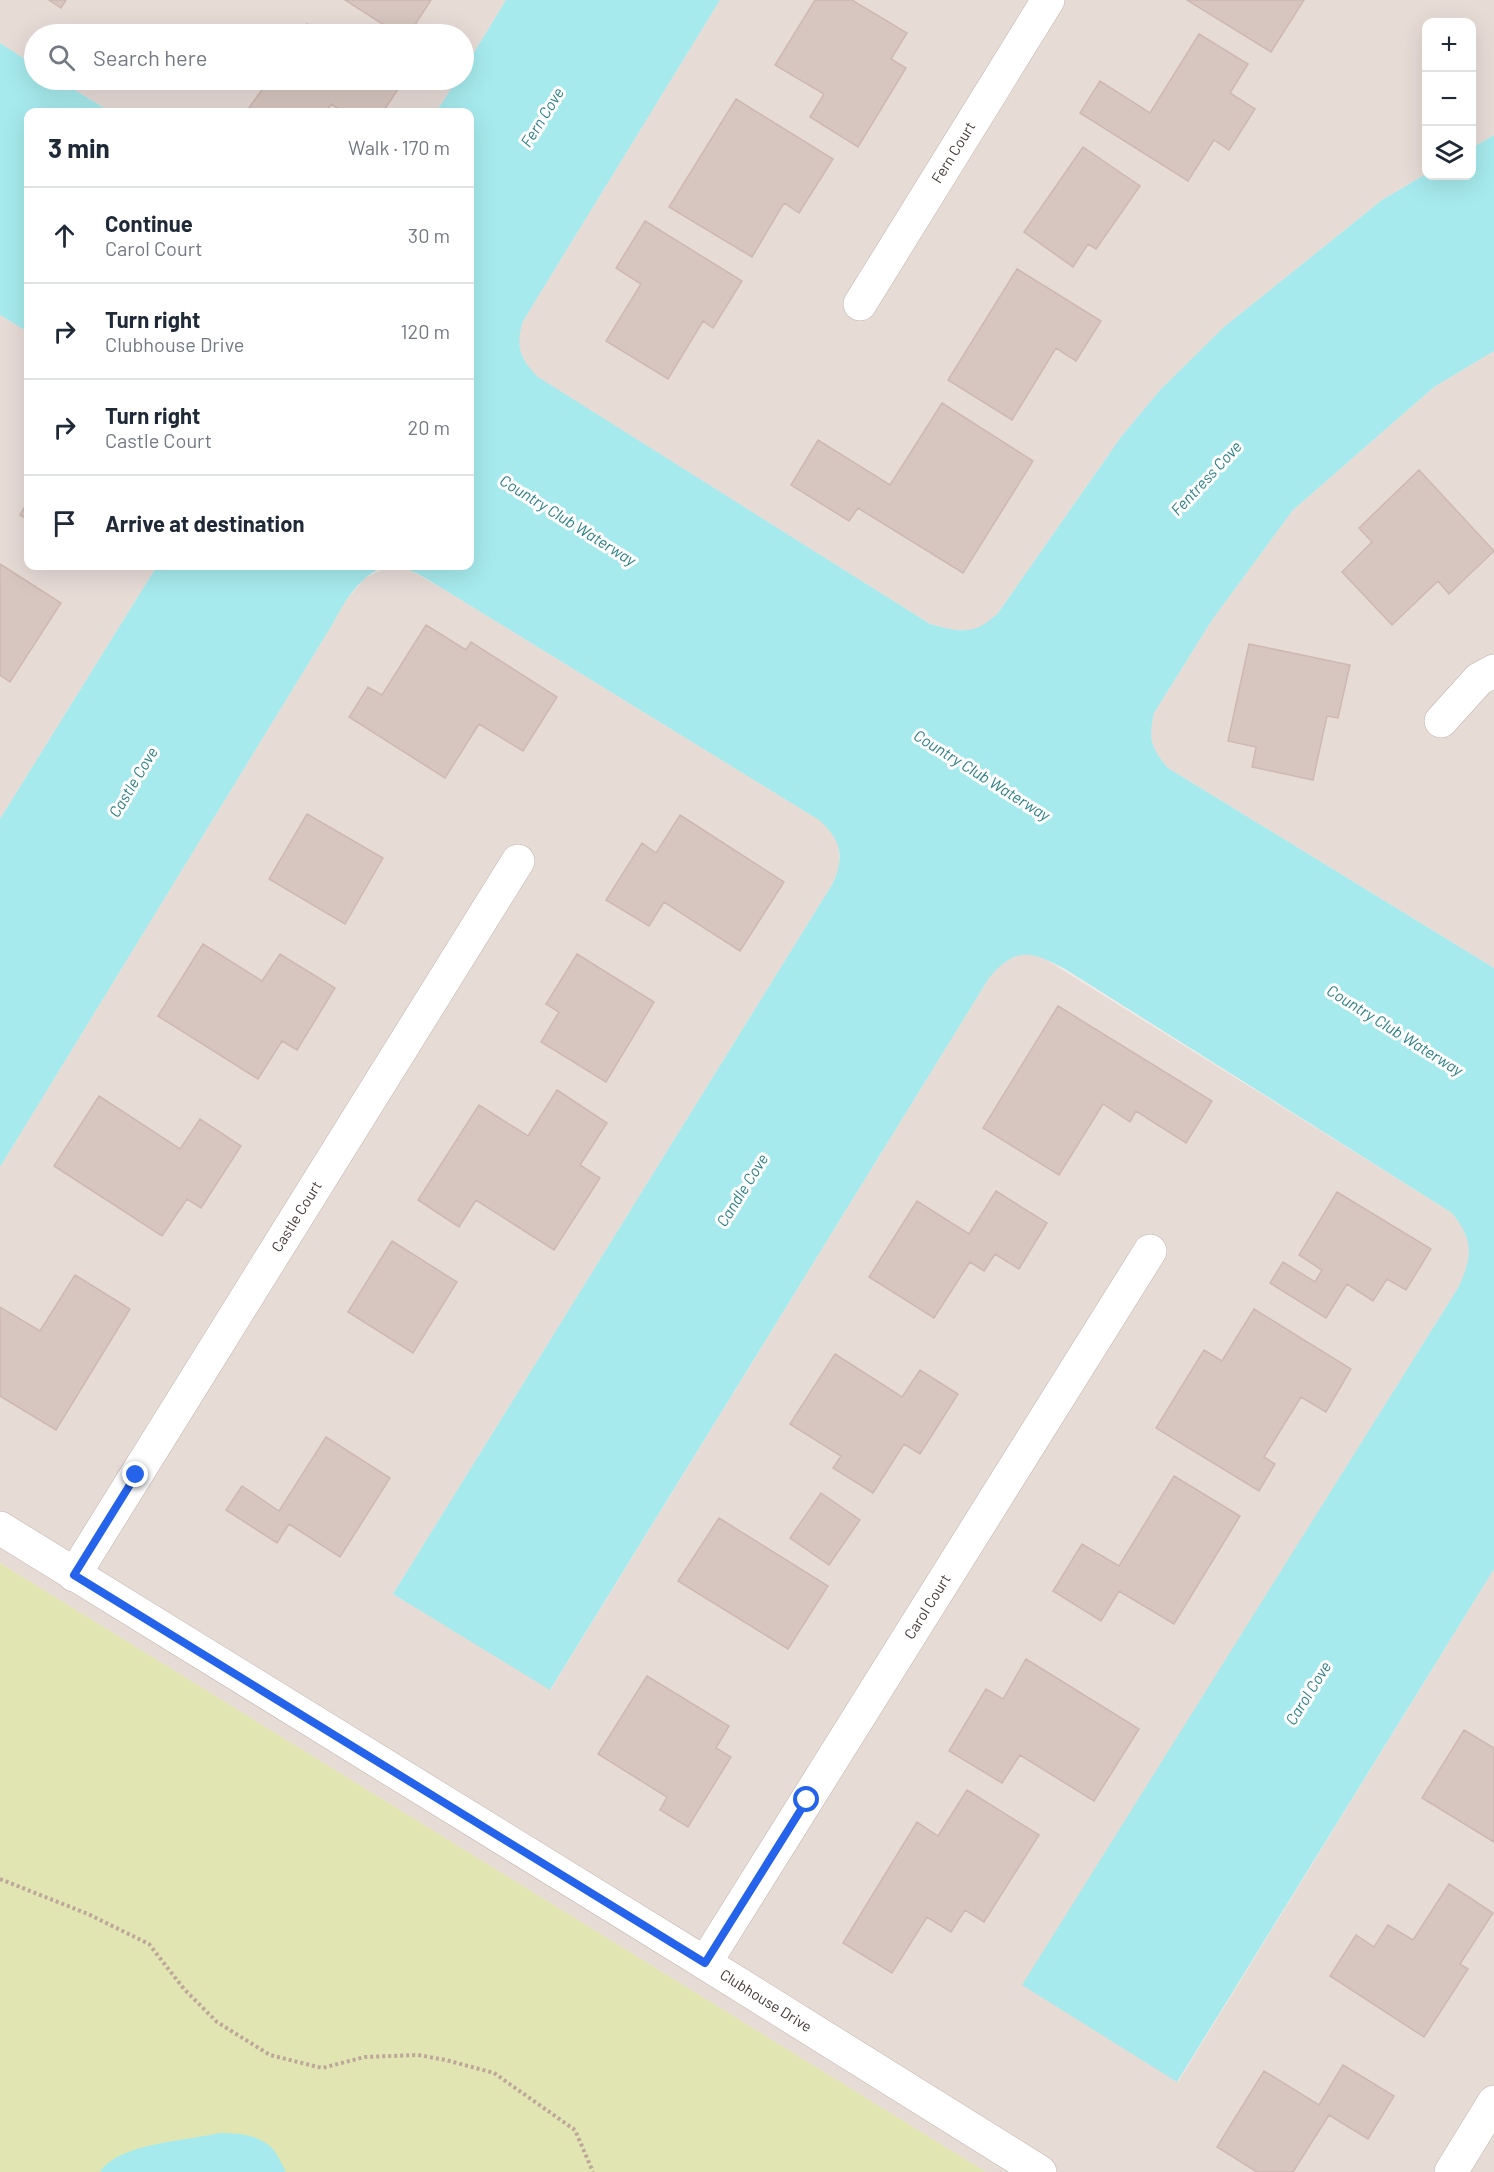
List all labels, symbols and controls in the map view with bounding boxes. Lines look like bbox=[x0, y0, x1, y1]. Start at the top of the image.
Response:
map controls bbox=[1422, 18, 1476, 180]
button: + bbox=[1422, 18, 1476, 72]
search box bbox=[24, 24, 474, 90]
icon: search bbox=[45, 41, 78, 74]
text: Search here bbox=[93, 44, 207, 70]
button: − bbox=[1422, 72, 1476, 126]
water label: Fern Cove bbox=[516, 84, 567, 150]
street label: Fern Court bbox=[927, 118, 979, 186]
button: layers bbox=[1422, 126, 1476, 180]
text: 3 min bbox=[48, 132, 110, 163]
text: Walk · 170 m bbox=[348, 135, 450, 159]
text: Continue bbox=[105, 210, 193, 236]
icon: ahead bbox=[48, 219, 81, 252]
text: 30 m bbox=[408, 223, 450, 247]
text: Carol Court bbox=[105, 236, 202, 260]
text: Turn right bbox=[105, 306, 200, 332]
icon: right bbox=[48, 315, 81, 348]
text: 120 m bbox=[400, 319, 450, 343]
text: Clubhouse Drive bbox=[105, 332, 244, 356]
text: Turn right bbox=[105, 402, 200, 428]
icon: right bbox=[48, 411, 81, 444]
text: 20 m bbox=[407, 415, 450, 439]
text: Castle Court bbox=[105, 428, 212, 452]
water label: Fentress Cove bbox=[1166, 436, 1245, 519]
water label: Country Club Waterway bbox=[497, 470, 641, 570]
icon: arrive bbox=[48, 507, 81, 540]
text: Arrive at destination bbox=[105, 510, 304, 536]
water label: Country Club Waterway bbox=[911, 725, 1055, 825]
water label: Castle Cove bbox=[104, 743, 161, 820]
water label: Country Club Waterway bbox=[1324, 980, 1468, 1080]
water label: Candle Cove bbox=[712, 1150, 771, 1230]
street label: Castle Court bbox=[267, 1177, 325, 1255]
route end bbox=[122, 1461, 148, 1487]
street label: Carol Court bbox=[900, 1571, 954, 1642]
water label: Carol Cove bbox=[1281, 1657, 1335, 1728]
route start bbox=[793, 1786, 819, 1812]
street label: Clubhouse Drive bbox=[717, 1965, 815, 2035]

